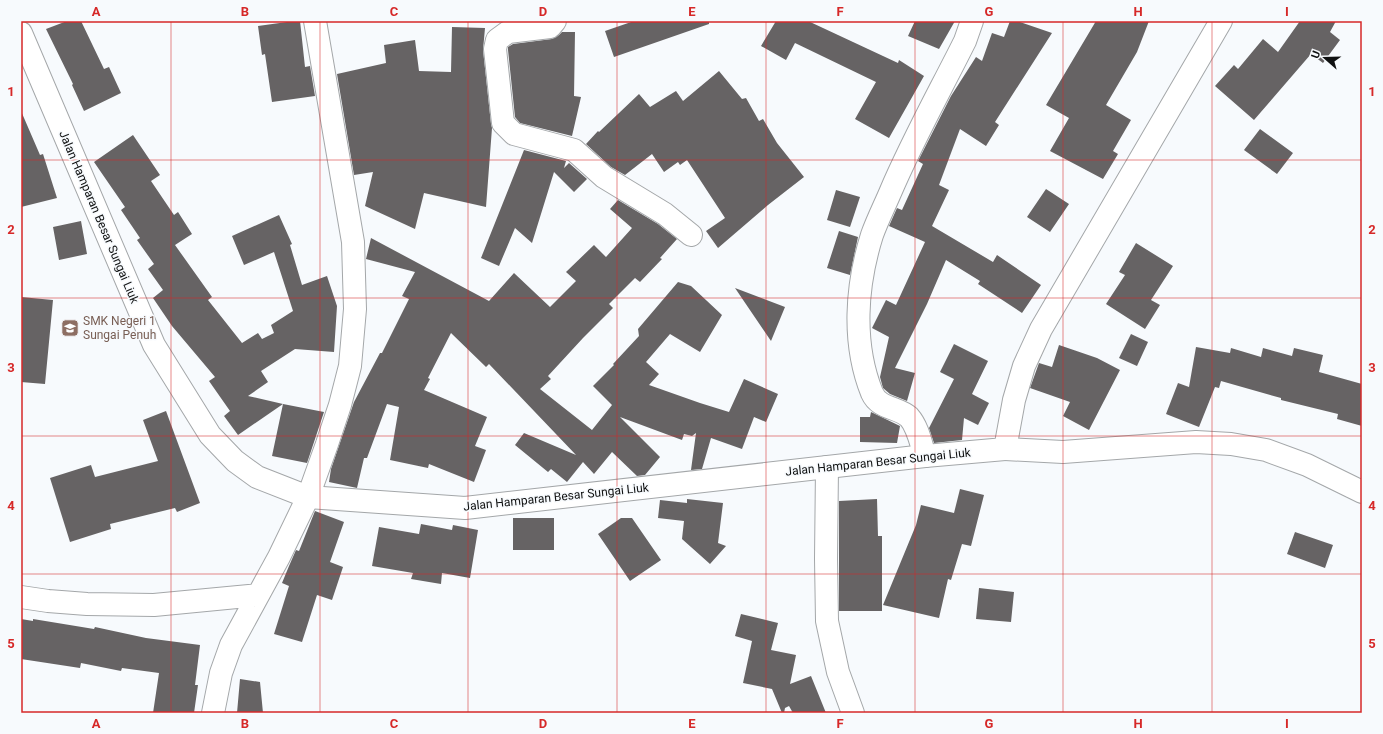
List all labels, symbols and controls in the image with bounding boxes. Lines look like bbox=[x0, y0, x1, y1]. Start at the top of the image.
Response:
text: A bbox=[92, 4, 101, 19]
text: B bbox=[241, 4, 249, 19]
text: C bbox=[390, 4, 399, 19]
text: D bbox=[539, 4, 547, 19]
text: E bbox=[688, 4, 696, 19]
text: F bbox=[836, 4, 844, 19]
text: G bbox=[985, 4, 994, 19]
text: H bbox=[1133, 4, 1143, 19]
text: I bbox=[1285, 4, 1289, 19]
north arrow bbox=[1305, 38, 1345, 78]
text: U bbox=[1309, 49, 1323, 60]
text: 1 bbox=[7, 84, 15, 99]
text: 1 bbox=[1368, 84, 1376, 99]
street label: Jalan Hamparan Besar Sungai Liuk bbox=[56, 129, 142, 306]
text: 2 bbox=[7, 222, 15, 237]
text: 2 bbox=[1368, 222, 1376, 237]
place label: SMK Negeri 1 Sungai Penuh bbox=[83, 314, 156, 342]
school or university icon: SMK Negeri 1 Sungai Penuh bbox=[60, 318, 80, 338]
text: 3 bbox=[7, 360, 15, 375]
text: 3 bbox=[1368, 360, 1376, 375]
street label: Jalan Hamparan Besar Sungai Liuk bbox=[785, 445, 972, 479]
street label: Jalan Hamparan Besar Sungai Liuk bbox=[463, 480, 650, 514]
text: 4 bbox=[7, 498, 15, 513]
text: 4 bbox=[1368, 498, 1376, 513]
text: 5 bbox=[7, 636, 15, 651]
text: 5 bbox=[1368, 636, 1376, 651]
text: A bbox=[92, 716, 101, 731]
text: B bbox=[241, 716, 249, 731]
text: C bbox=[390, 716, 399, 731]
text: D bbox=[539, 716, 547, 731]
text: E bbox=[688, 716, 696, 731]
text: F bbox=[836, 716, 844, 731]
text: G bbox=[985, 716, 994, 731]
text: H bbox=[1133, 716, 1143, 731]
text: I bbox=[1285, 716, 1289, 731]

